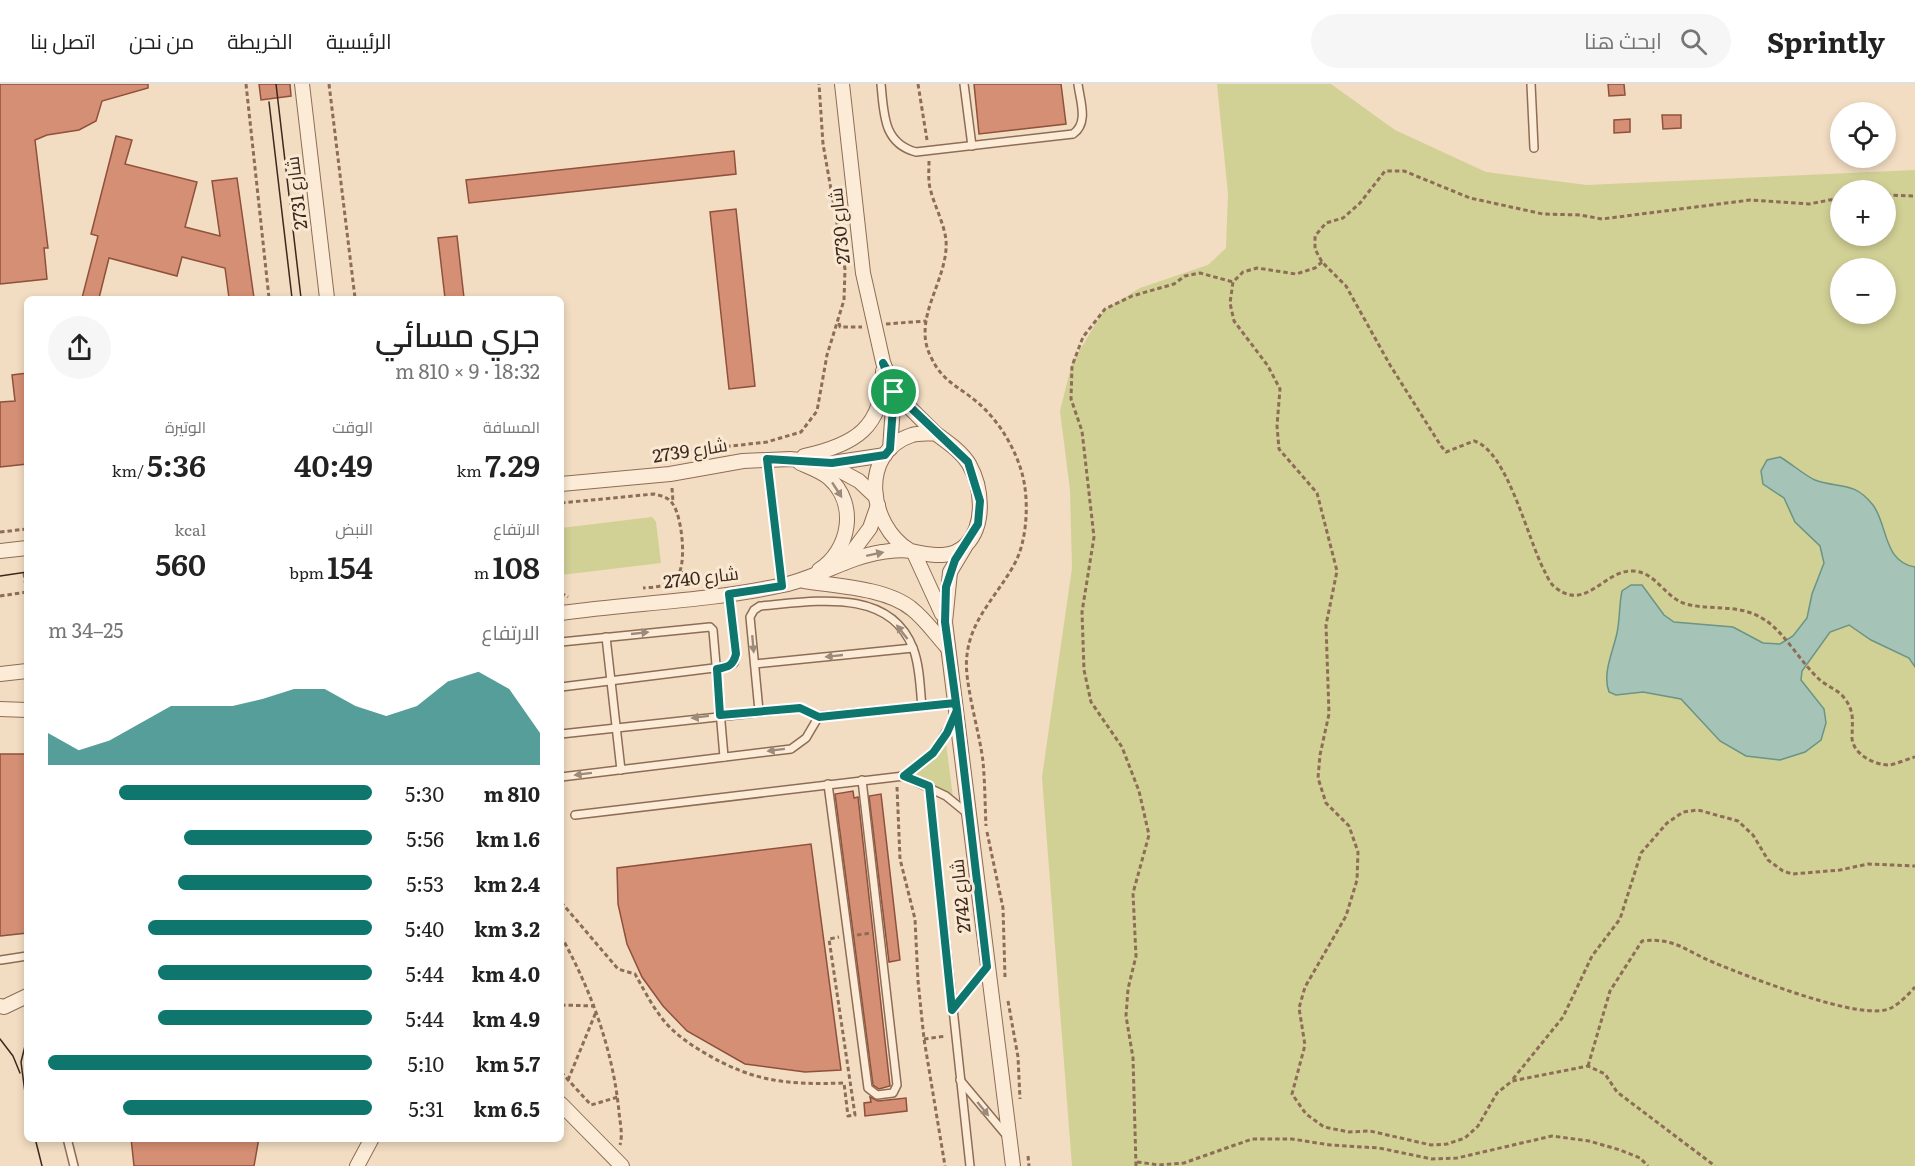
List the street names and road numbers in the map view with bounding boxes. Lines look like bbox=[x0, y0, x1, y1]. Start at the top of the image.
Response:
street label: شارع 2731 bbox=[278, 155, 313, 231]
street label: شارع 2730 bbox=[821, 187, 856, 266]
street label: شارع 2739 bbox=[650, 430, 729, 469]
street label: شارع 2740 bbox=[662, 559, 740, 595]
street label: شارع 2742 bbox=[942, 858, 977, 935]

